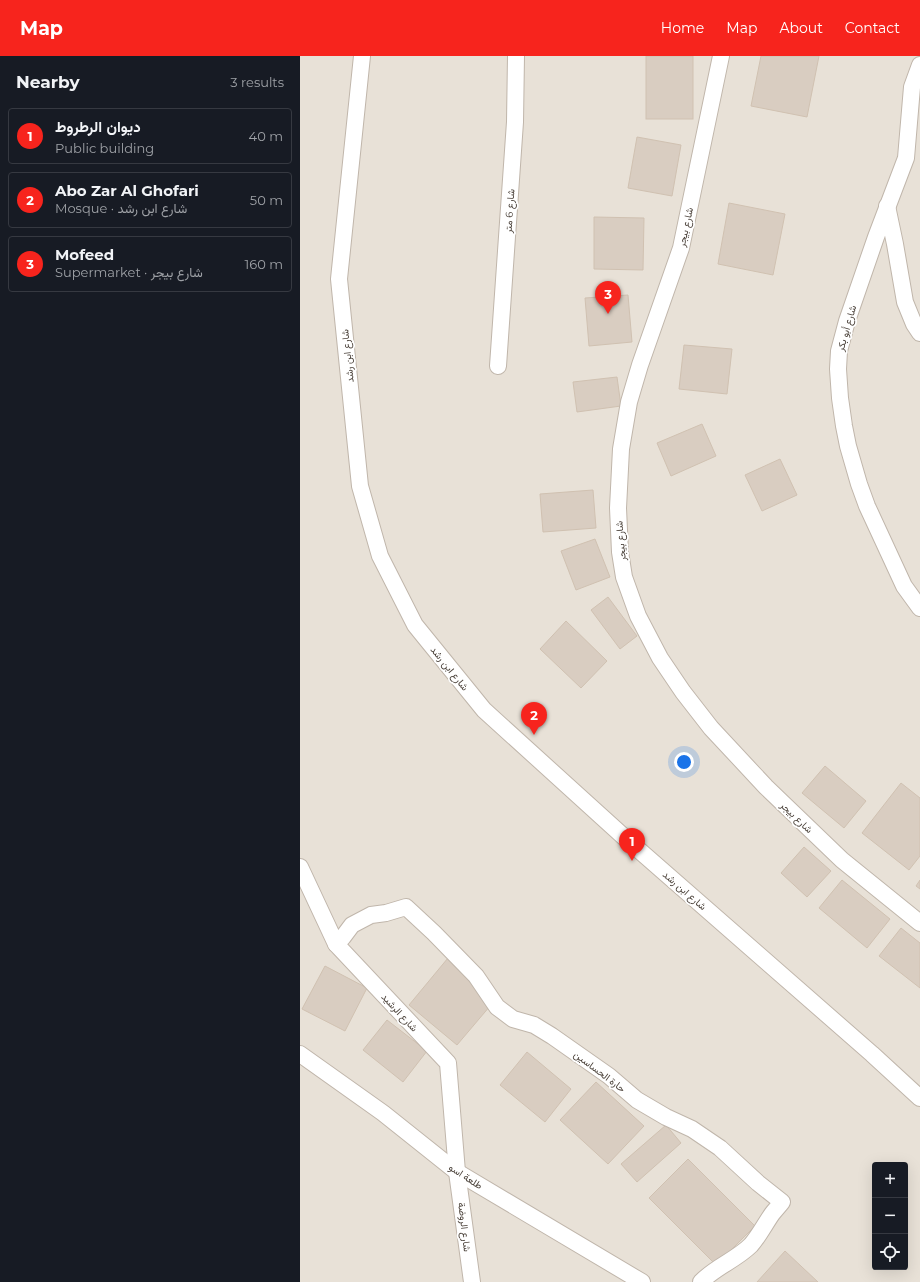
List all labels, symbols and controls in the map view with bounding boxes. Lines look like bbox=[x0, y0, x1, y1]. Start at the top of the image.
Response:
text: Map bbox=[20, 17, 63, 40]
text: Home bbox=[661, 19, 704, 37]
text: Map bbox=[726, 19, 757, 37]
text: About bbox=[779, 19, 823, 37]
text: Contact bbox=[845, 19, 900, 37]
text: Nearby bbox=[16, 72, 80, 92]
text: 3 results bbox=[230, 74, 284, 90]
text: ديوان الرطروط bbox=[55, 117, 141, 136]
text: 1 bbox=[27, 128, 33, 144]
text: 40 m bbox=[249, 128, 283, 144]
text: Public building bbox=[55, 140, 154, 156]
text: Abo Zar Al Ghofari bbox=[55, 181, 199, 200]
street label: شارع 6 متر bbox=[501, 188, 518, 235]
text: 2 bbox=[26, 192, 34, 208]
text: 50 m bbox=[250, 192, 283, 208]
text: Mosque · شارع ابن رشد bbox=[55, 200, 187, 216]
street label: شارع بيجر bbox=[675, 206, 696, 249]
text: Mofeed bbox=[55, 245, 114, 264]
text: 3 bbox=[26, 256, 34, 272]
text: 160 m bbox=[245, 256, 283, 272]
text: Supermarket · شارع بيجر bbox=[55, 264, 203, 280]
pin: 3 bbox=[595, 281, 621, 314]
street label: شارع أبو بكر bbox=[833, 304, 859, 353]
street label: شارع ابن رشد bbox=[338, 328, 357, 383]
street label: شارع بيجر bbox=[612, 520, 629, 562]
street label: شارع ابن رشد bbox=[428, 643, 472, 693]
pin: 2 bbox=[521, 702, 547, 735]
your location bbox=[674, 752, 694, 772]
street label: شارع بيجر bbox=[777, 798, 816, 836]
pin: 1 bbox=[619, 828, 645, 861]
street label: شارع ابن رشد bbox=[660, 868, 709, 913]
street label: شارع الرشيد bbox=[379, 990, 421, 1034]
street label: حارة الحساسين bbox=[571, 1048, 628, 1095]
street label: طلعة اسو bbox=[446, 1161, 486, 1192]
map controls bbox=[872, 1162, 908, 1270]
button: + bbox=[872, 1162, 908, 1198]
button: − bbox=[872, 1198, 908, 1234]
street label: شارع الروضة bbox=[455, 1202, 474, 1253]
button: locate bbox=[872, 1234, 908, 1270]

